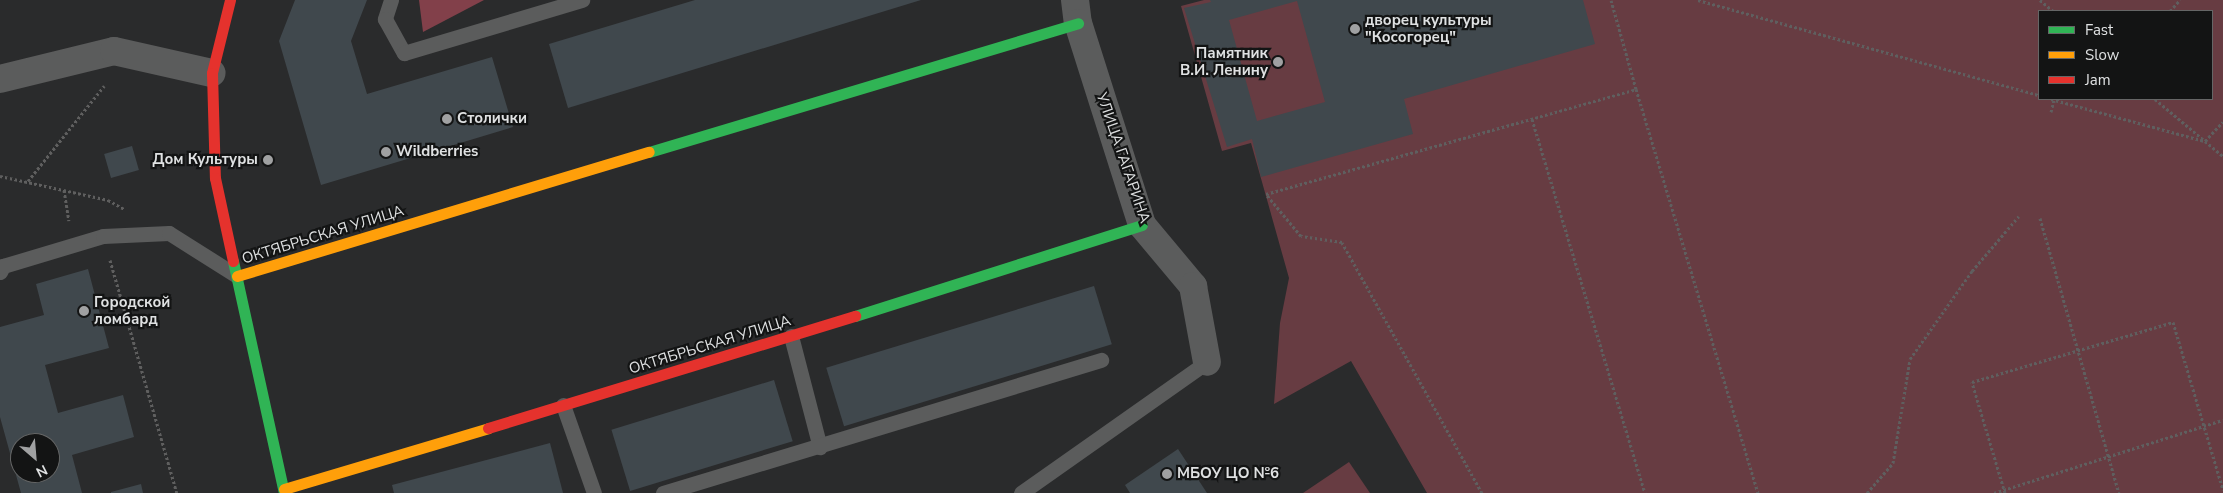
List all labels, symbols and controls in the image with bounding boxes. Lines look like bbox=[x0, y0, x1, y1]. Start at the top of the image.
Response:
legend bbox=[2038, 10, 2213, 100]
place label: дворец культуры "Косогорец" bbox=[1365, 11, 1492, 46]
text: Fast bbox=[2085, 20, 2113, 40]
marker: дворец культуры "Косогорец" bbox=[1349, 23, 1361, 35]
place label: Памятник В.И. Ленину bbox=[1180, 44, 1268, 79]
text: Slow bbox=[2085, 45, 2119, 65]
marker: Памятник В.И. Ленину bbox=[1272, 56, 1284, 68]
text: Jam bbox=[2085, 70, 2111, 90]
street label: УЛИЦА ГАГАРИНА bbox=[1092, 90, 1154, 226]
place label: Столички bbox=[457, 110, 527, 128]
marker: Столички bbox=[441, 113, 453, 125]
place label: Wildberries bbox=[396, 143, 478, 161]
marker: Wildberries bbox=[380, 146, 392, 158]
place label: Дом Культуры bbox=[152, 151, 258, 169]
marker: Дом Культуры bbox=[262, 154, 274, 166]
street label: ОКТЯБРЬСКАЯ УЛИЦА bbox=[240, 202, 406, 268]
place label: Городской ломбард bbox=[94, 293, 170, 328]
marker: Городской ломбард bbox=[78, 305, 90, 317]
street label: ОКТЯБРЬСКАЯ УЛИЦА bbox=[627, 312, 793, 378]
north arrow bbox=[10, 433, 60, 483]
text: N bbox=[33, 460, 51, 482]
place label: МБОУ ЦО №6 bbox=[1177, 465, 1279, 483]
marker: МБОУ ЦО №6 bbox=[1161, 468, 1173, 480]

